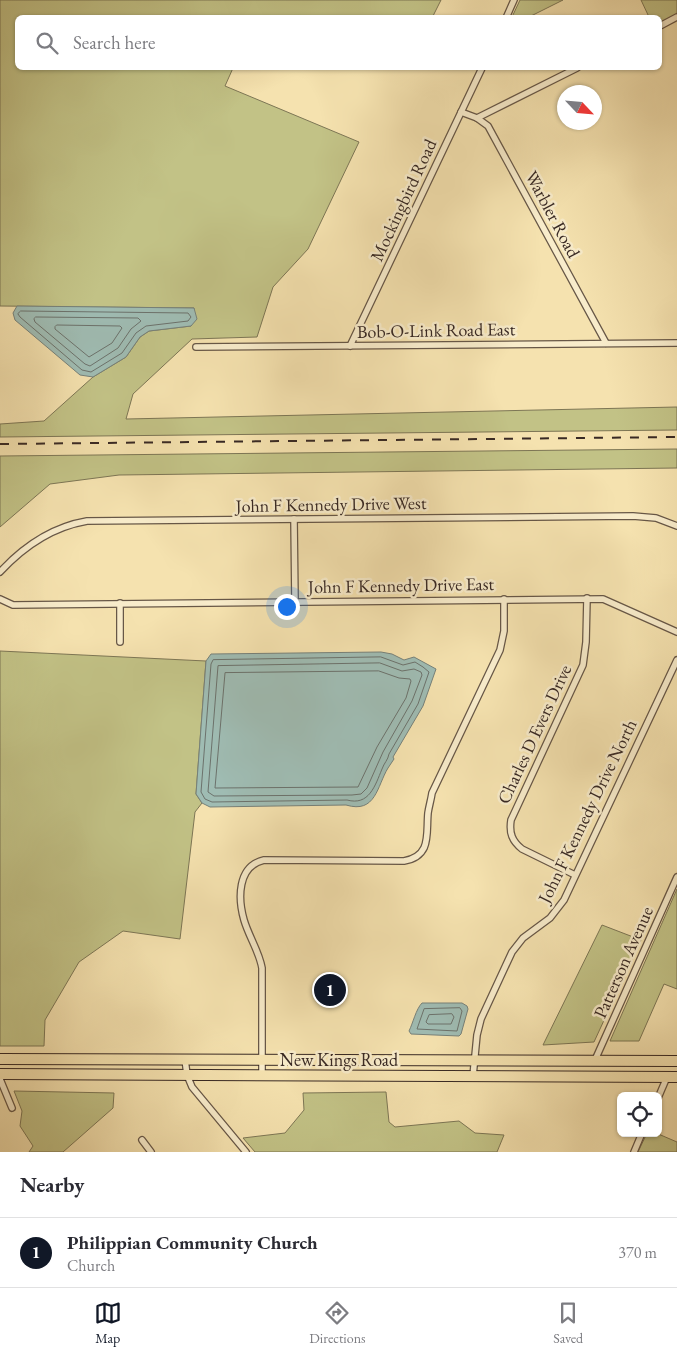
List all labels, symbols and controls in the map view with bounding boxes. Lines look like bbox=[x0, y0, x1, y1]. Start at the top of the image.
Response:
search box bbox=[15, 15, 662, 70]
icon: search bbox=[33, 29, 61, 57]
text: Search here bbox=[73, 30, 155, 55]
north arrow bbox=[557, 85, 602, 130]
street label: Mockingbird Road bbox=[365, 134, 442, 265]
street label: Warbler Road bbox=[520, 166, 586, 262]
street label: Bob-O-Link Road East bbox=[357, 317, 516, 343]
street label: John F Kennedy Drive West bbox=[233, 491, 427, 517]
street label: John F Kennedy Drive East bbox=[306, 572, 495, 598]
your location bbox=[274, 594, 300, 620]
street label: Charles D Evers Drive bbox=[492, 661, 576, 807]
street label: John F Kennedy Drive North bbox=[532, 715, 642, 909]
street label: Patterson Avenue bbox=[588, 902, 658, 1022]
pin: 1 bbox=[314, 971, 346, 1009]
street label: New Kings Road bbox=[280, 1048, 399, 1071]
map controls bbox=[617, 1092, 662, 1137]
button: locate bbox=[617, 1092, 662, 1137]
text: Nearby bbox=[20, 1171, 84, 1198]
text: Philippian Community Church bbox=[67, 1230, 318, 1255]
text: 1 bbox=[32, 1242, 40, 1263]
text: 370 m bbox=[618, 1242, 657, 1263]
text: Church bbox=[67, 1255, 115, 1276]
tab: Map bbox=[94, 1299, 122, 1347]
tab: Directions bbox=[309, 1299, 366, 1347]
tab: Saved bbox=[553, 1299, 583, 1347]

